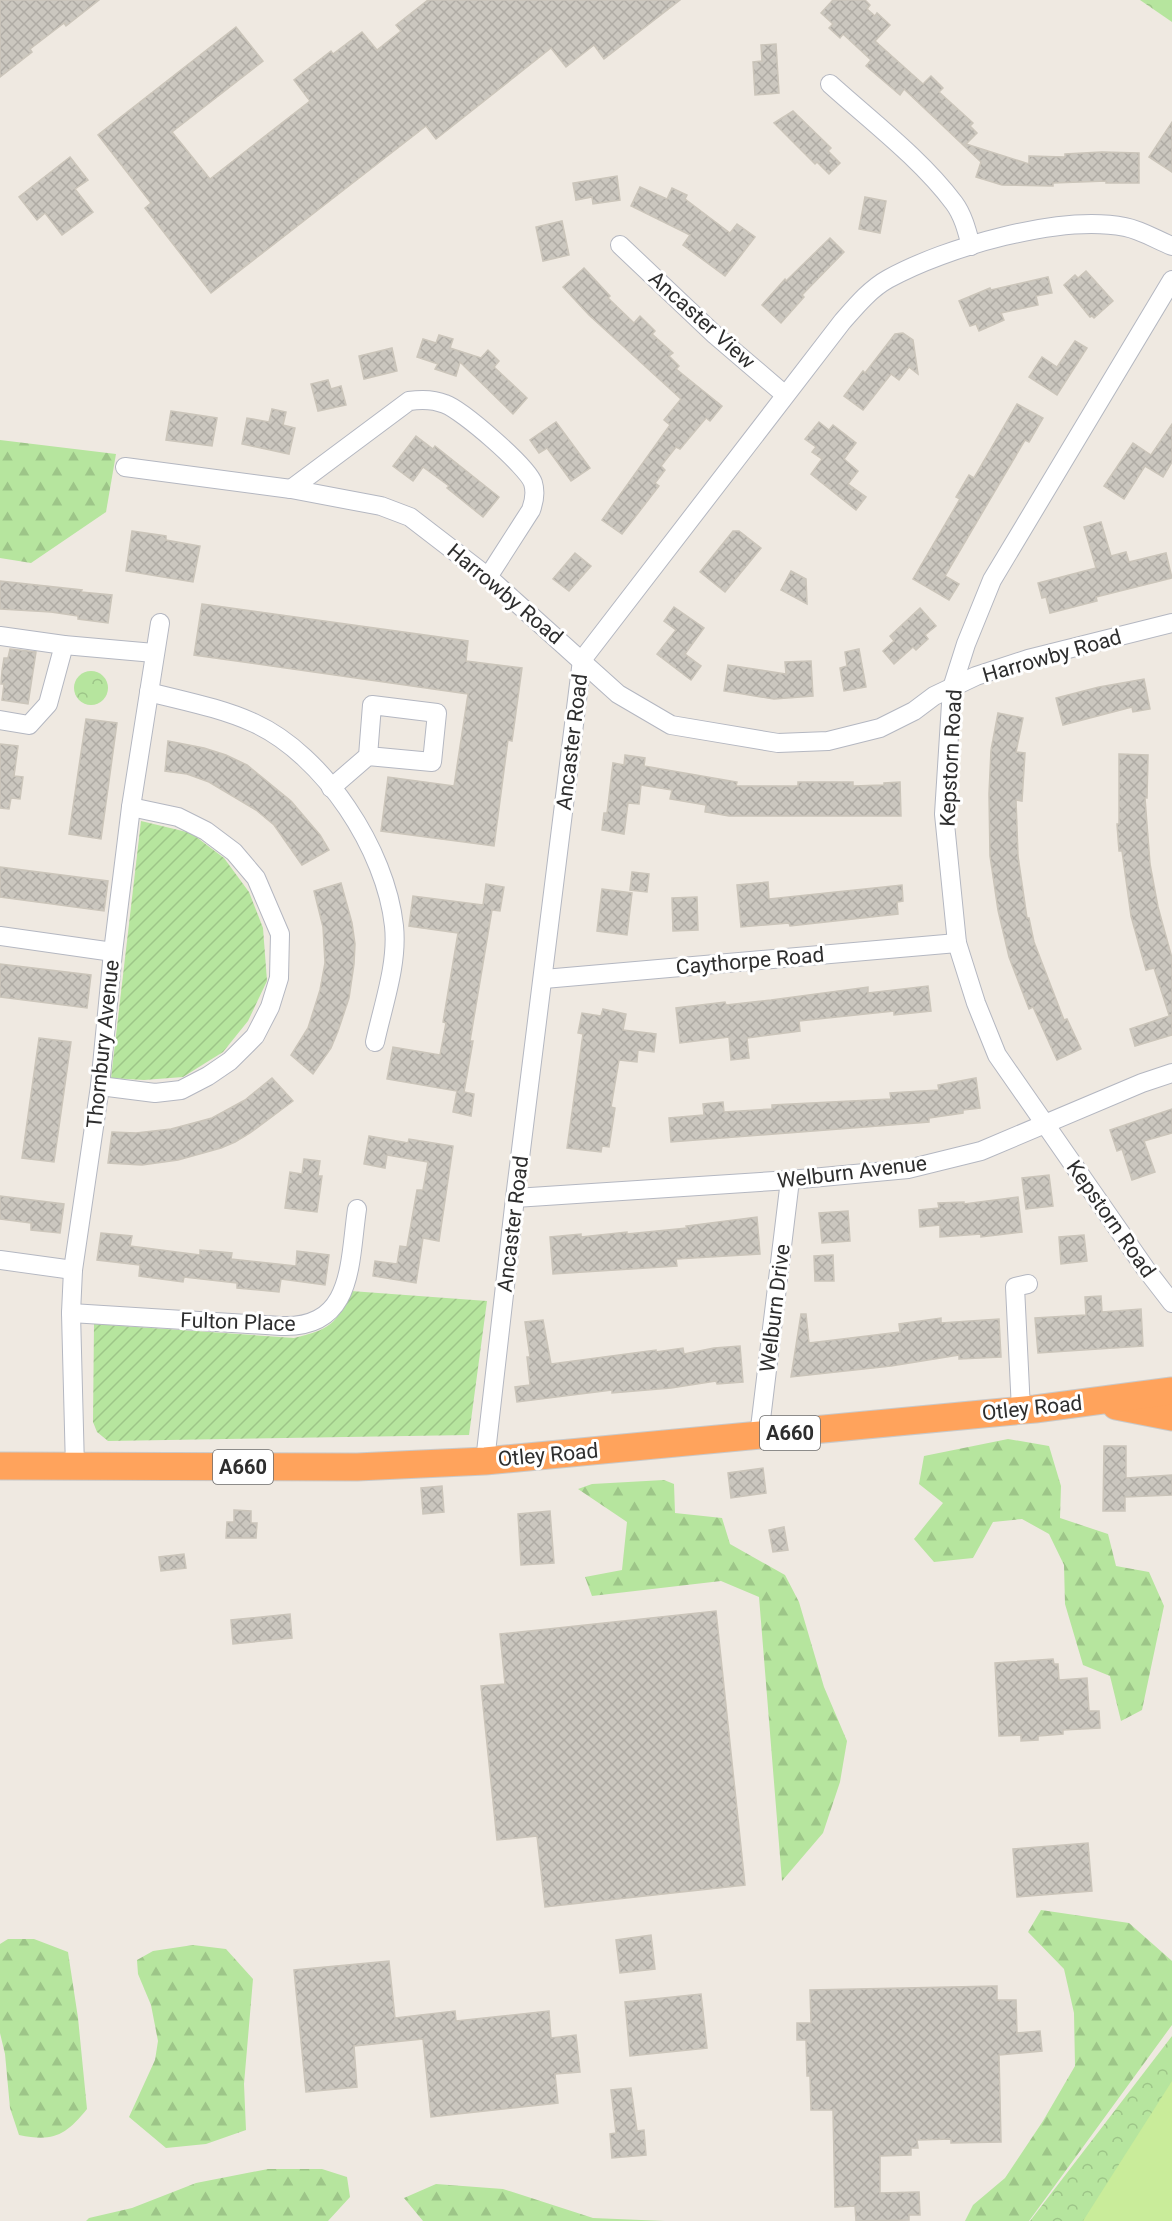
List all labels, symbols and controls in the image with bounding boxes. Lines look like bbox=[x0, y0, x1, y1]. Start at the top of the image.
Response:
street label: Ancaster View bbox=[644, 266, 760, 374]
street label: Harrowby Road bbox=[442, 539, 568, 649]
street label: Harrowby Road bbox=[980, 625, 1124, 687]
street label: Ancaster Road bbox=[552, 673, 592, 811]
street label: Kepstorn Road bbox=[935, 689, 967, 827]
street label: Caythorpe Road bbox=[675, 943, 825, 979]
street label: Thornbury Avenue bbox=[82, 959, 124, 1129]
street label: Welburn Avenue bbox=[776, 1151, 928, 1193]
street label: Ancaster Road bbox=[493, 1155, 533, 1293]
street label: Kepstorn Road bbox=[1062, 1156, 1160, 1282]
street label: Welburn Drive bbox=[755, 1243, 795, 1373]
street label: Fulton Place bbox=[180, 1308, 296, 1336]
street label: Otley Road bbox=[981, 1391, 1083, 1425]
road number: A660 bbox=[760, 1416, 820, 1450]
street label: Otley Road bbox=[497, 1439, 599, 1471]
road number: A660 bbox=[213, 1450, 273, 1484]

